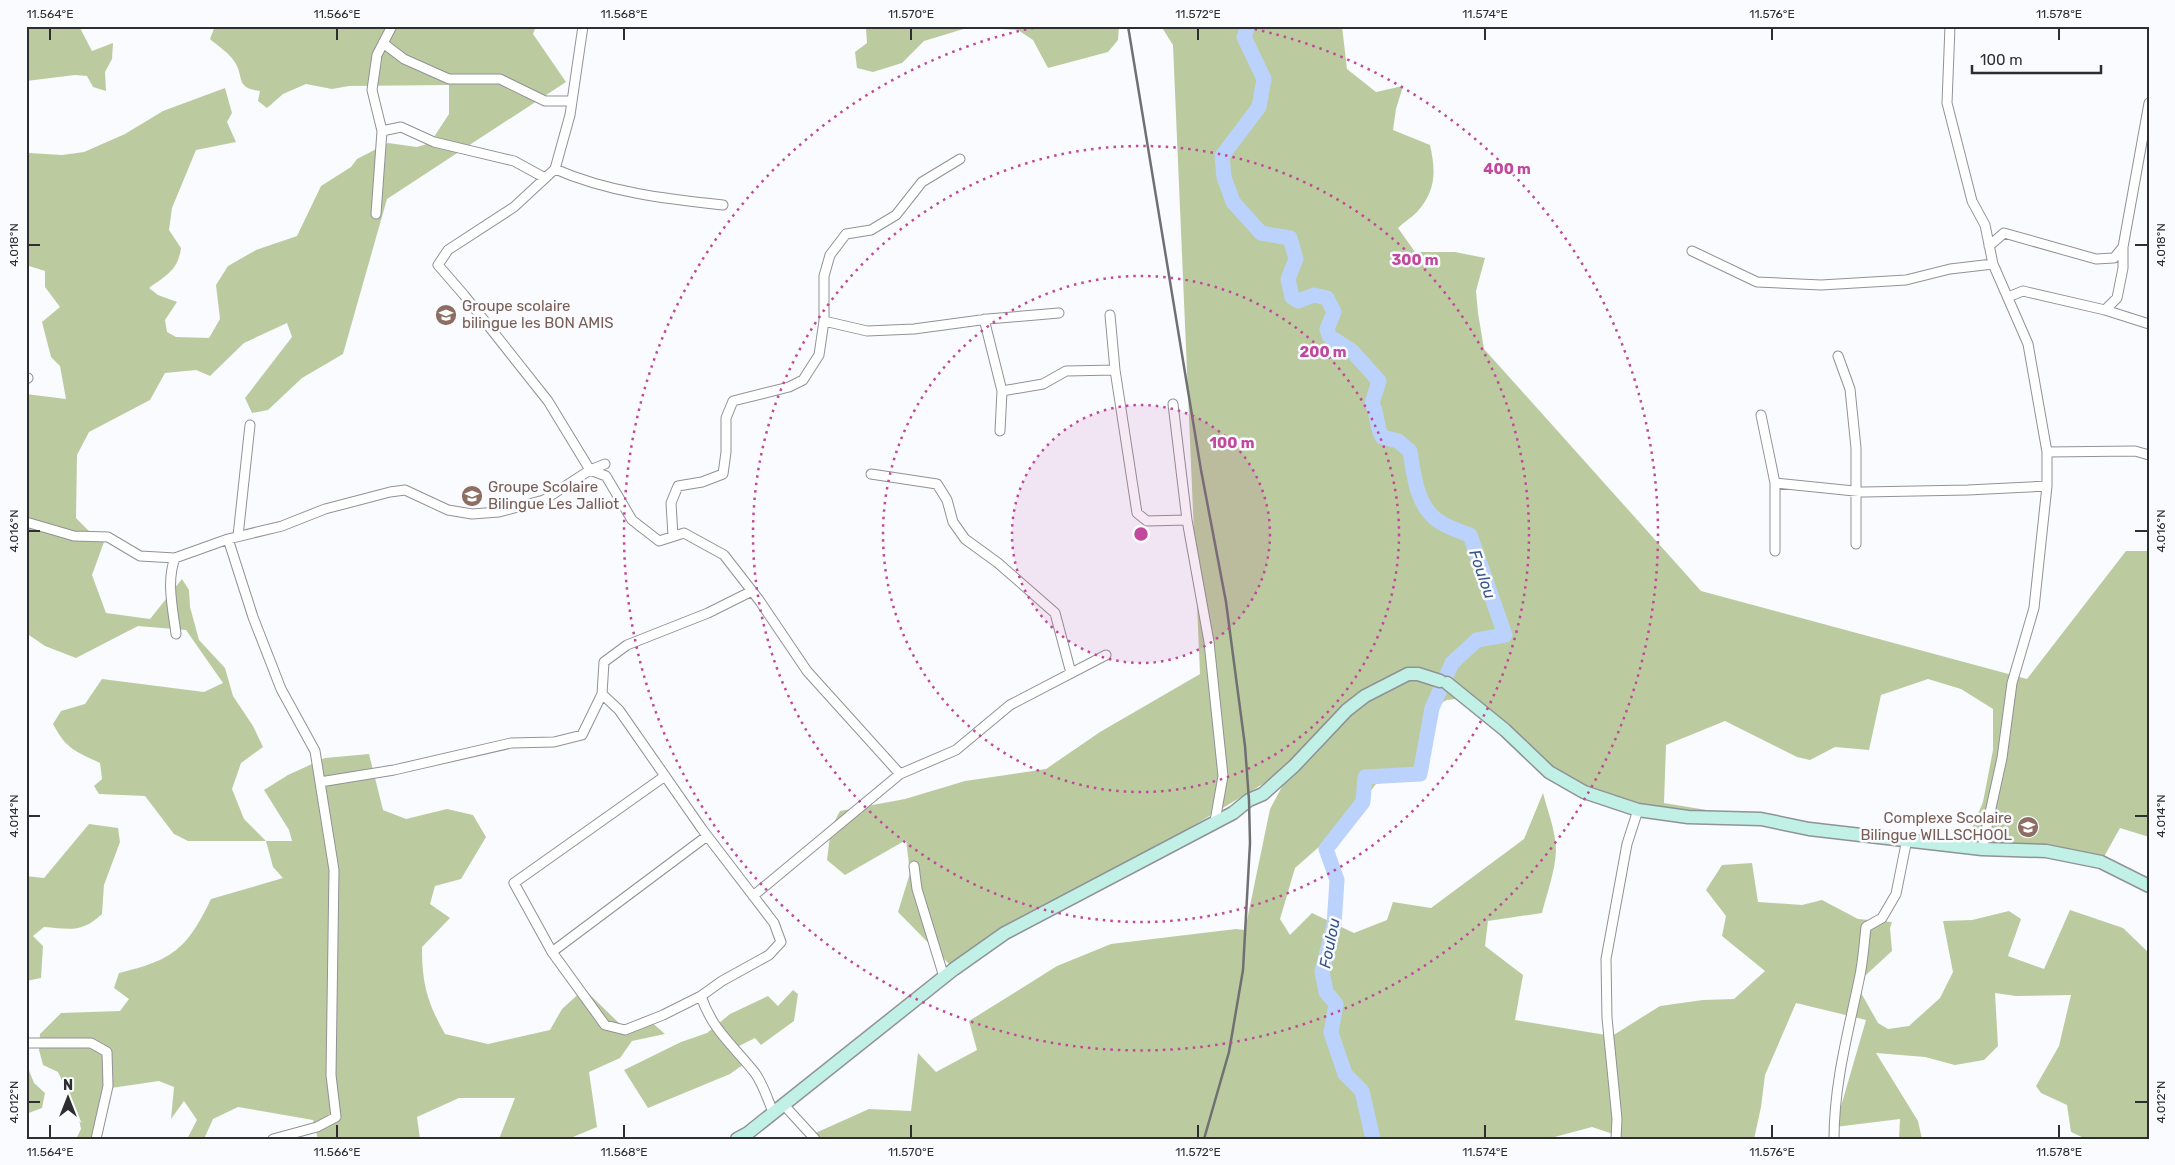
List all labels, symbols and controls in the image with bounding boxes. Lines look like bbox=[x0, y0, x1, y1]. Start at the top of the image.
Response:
text: 11.564°E bbox=[26, 7, 74, 21]
text: 11.566°E bbox=[314, 7, 360, 21]
text: 11.568°E bbox=[600, 7, 648, 21]
text: 11.570°E bbox=[888, 7, 934, 21]
text: 11.572°E bbox=[1175, 7, 1221, 21]
text: 11.574°E bbox=[1462, 7, 1508, 21]
text: 11.576°E bbox=[1749, 7, 1795, 21]
text: 11.578°E bbox=[2036, 7, 2082, 21]
scale bar bbox=[1972, 42, 2101, 74]
text: 100 m bbox=[1980, 51, 2022, 69]
text: 400 m bbox=[1483, 160, 1531, 178]
text: 4.018°N bbox=[7, 223, 21, 267]
text: 4.018°N bbox=[2154, 223, 2168, 267]
text: 300 m bbox=[1391, 251, 1439, 269]
place label: Groupe scolaire bilingue les BON AMIS bbox=[462, 297, 614, 332]
school or university icon: Groupe scolaire bilingue les BON AMIS bbox=[434, 303, 458, 327]
text: 200 m bbox=[1299, 343, 1347, 361]
text: 100 m bbox=[1210, 434, 1254, 452]
place label: Groupe Scolaire Bilingue Les Jalliot bbox=[488, 478, 619, 513]
school or university icon: Groupe Scolaire Bilingue Les Jalliot bbox=[460, 484, 484, 508]
text: 4.016°N bbox=[7, 509, 21, 553]
text: 4.016°N bbox=[2154, 509, 2168, 553]
centre of rings bbox=[1132, 525, 1150, 543]
water label: Foulou bbox=[1465, 547, 1500, 602]
text: 4.014°N bbox=[7, 794, 21, 838]
text: 4.014°N bbox=[2154, 794, 2168, 838]
place label: Complexe Scolaire Bilingue WILLSCHOOL bbox=[1860, 809, 2013, 844]
school or university icon: Complexe Scolaire Bilingue WILLSCHOOL bbox=[2016, 815, 2040, 839]
water label: Foulou bbox=[1315, 916, 1344, 970]
north arrow bbox=[42, 1072, 92, 1122]
text: N bbox=[63, 1077, 73, 1094]
text: 4.012°N bbox=[7, 1081, 21, 1123]
text: 4.012°N bbox=[2154, 1081, 2168, 1123]
text: 11.564°E bbox=[26, 1145, 74, 1159]
text: 11.566°E bbox=[314, 1145, 360, 1159]
text: 11.568°E bbox=[600, 1145, 648, 1159]
text: 11.570°E bbox=[888, 1145, 934, 1159]
text: 11.572°E bbox=[1175, 1145, 1221, 1159]
text: 11.574°E bbox=[1462, 1145, 1508, 1159]
text: 11.576°E bbox=[1749, 1145, 1795, 1159]
text: 11.578°E bbox=[2036, 1145, 2082, 1159]

